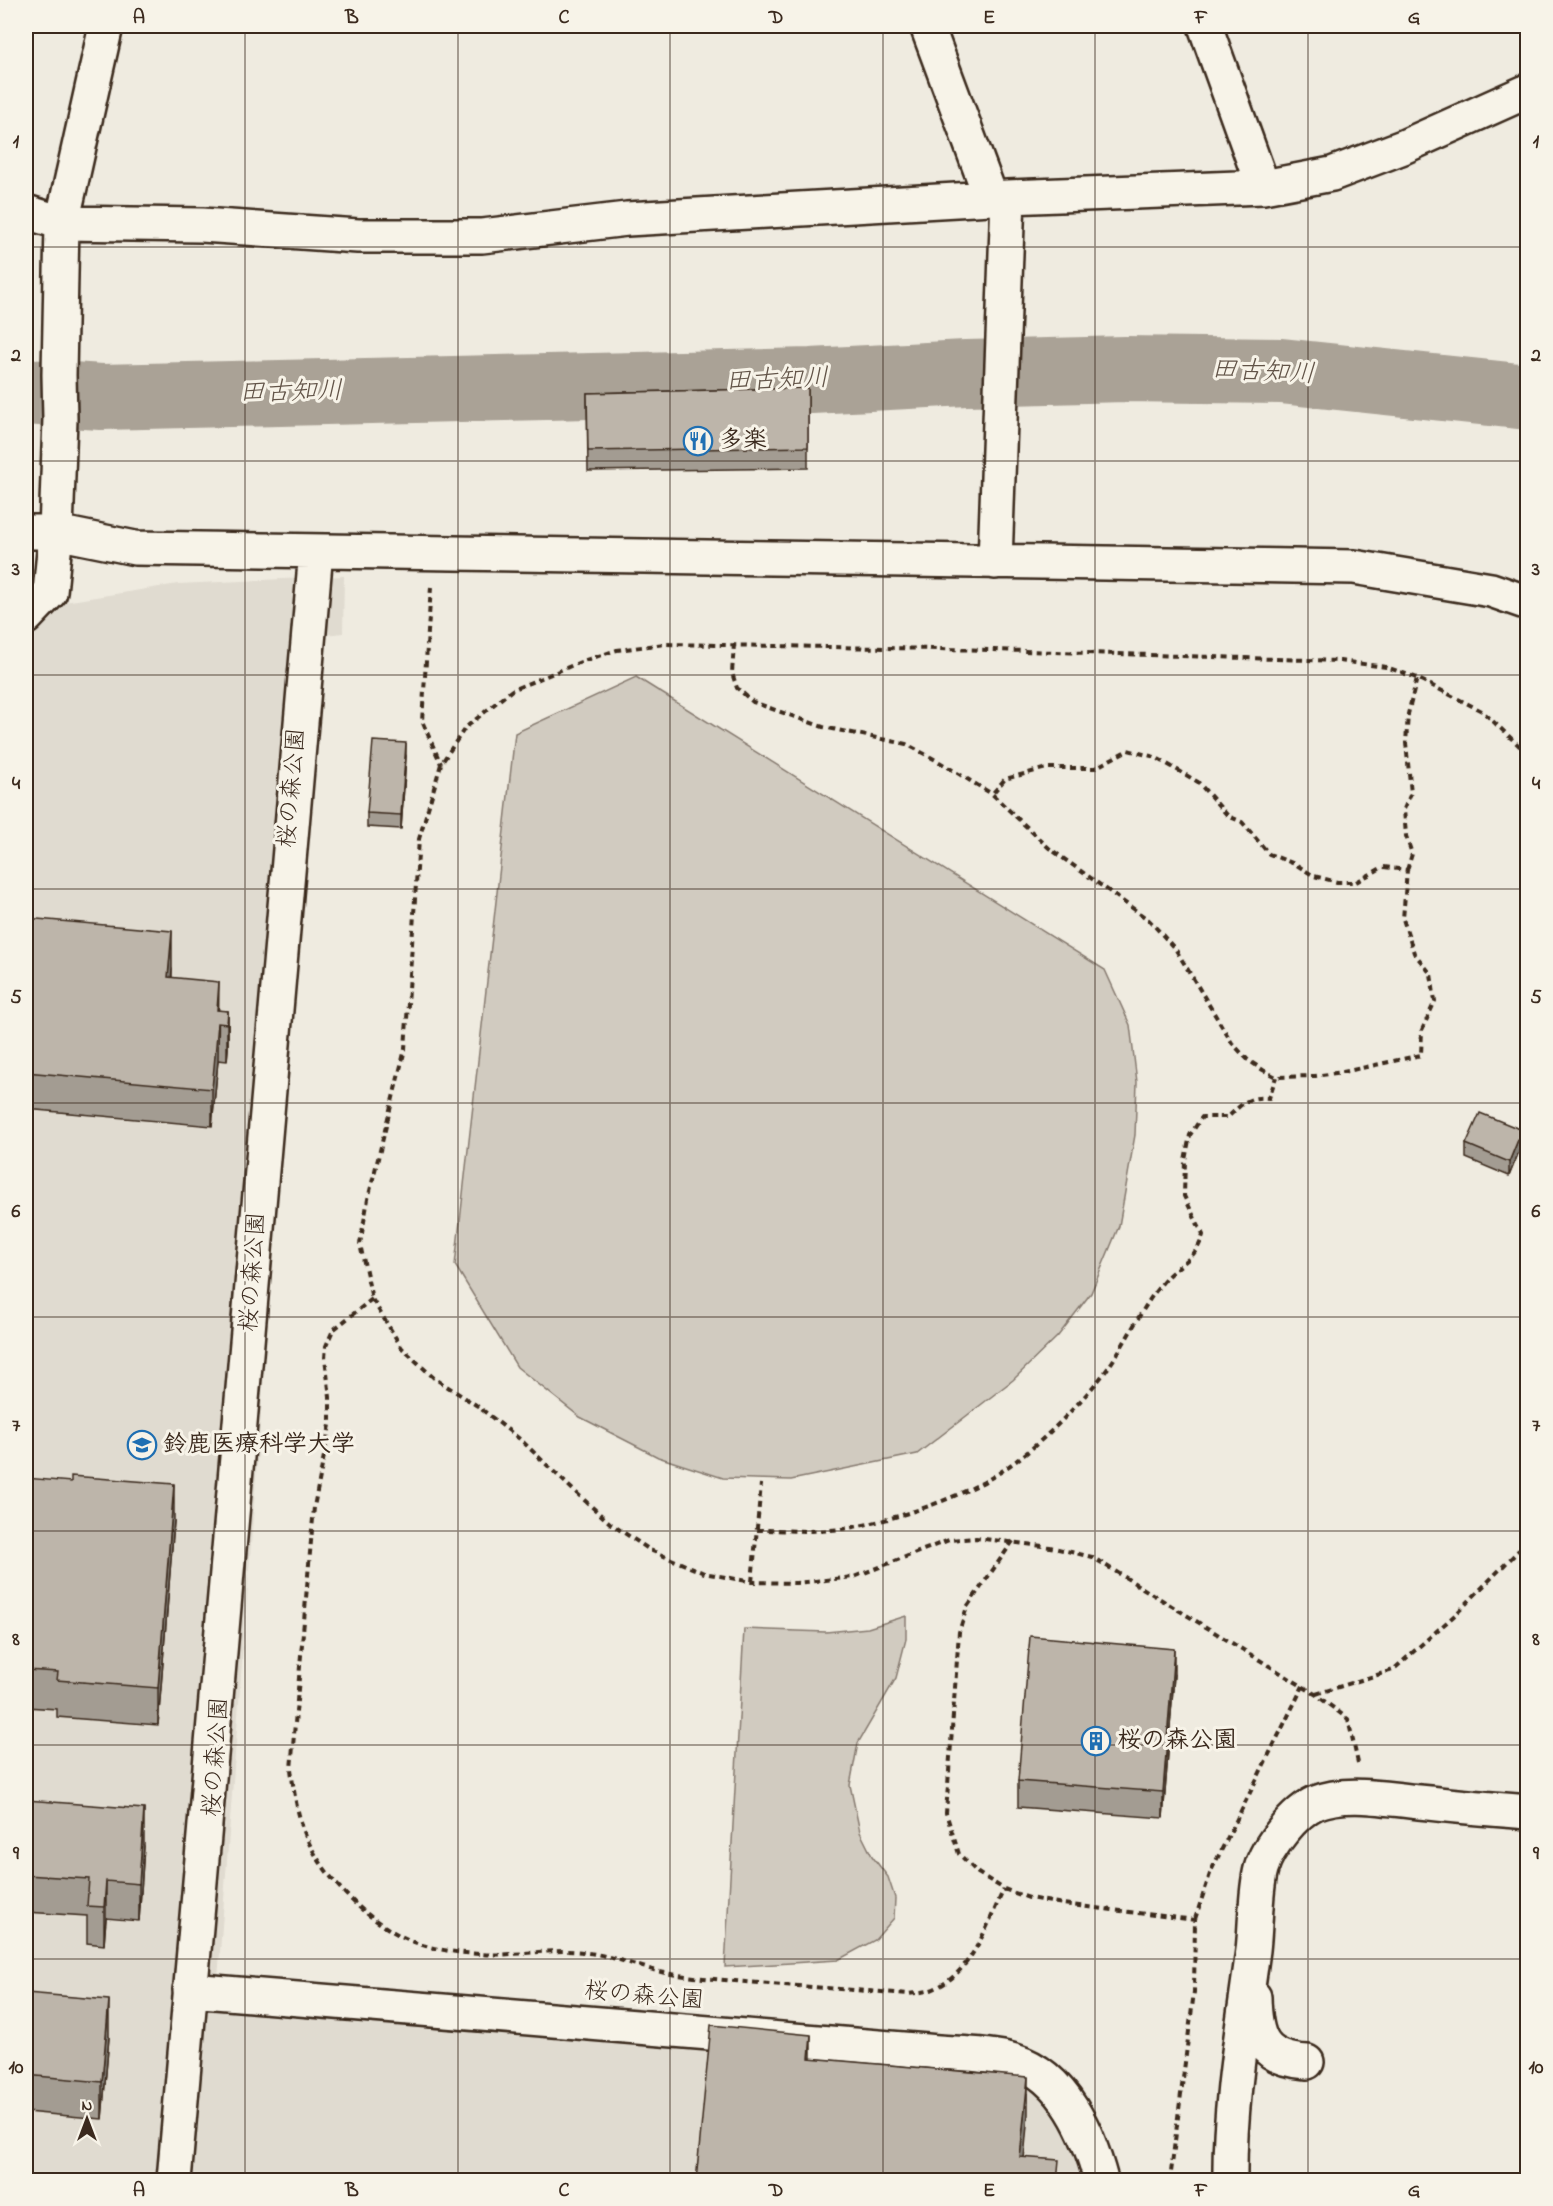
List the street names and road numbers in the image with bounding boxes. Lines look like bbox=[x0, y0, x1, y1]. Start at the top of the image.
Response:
street label: 桜の森公園 bbox=[270, 727, 316, 849]
street label: 桜の森公園 bbox=[232, 1211, 276, 1333]
street label: 桜の森公園 bbox=[195, 1696, 239, 1818]
street label: 桜の森公園 bbox=[583, 1974, 705, 2020]

